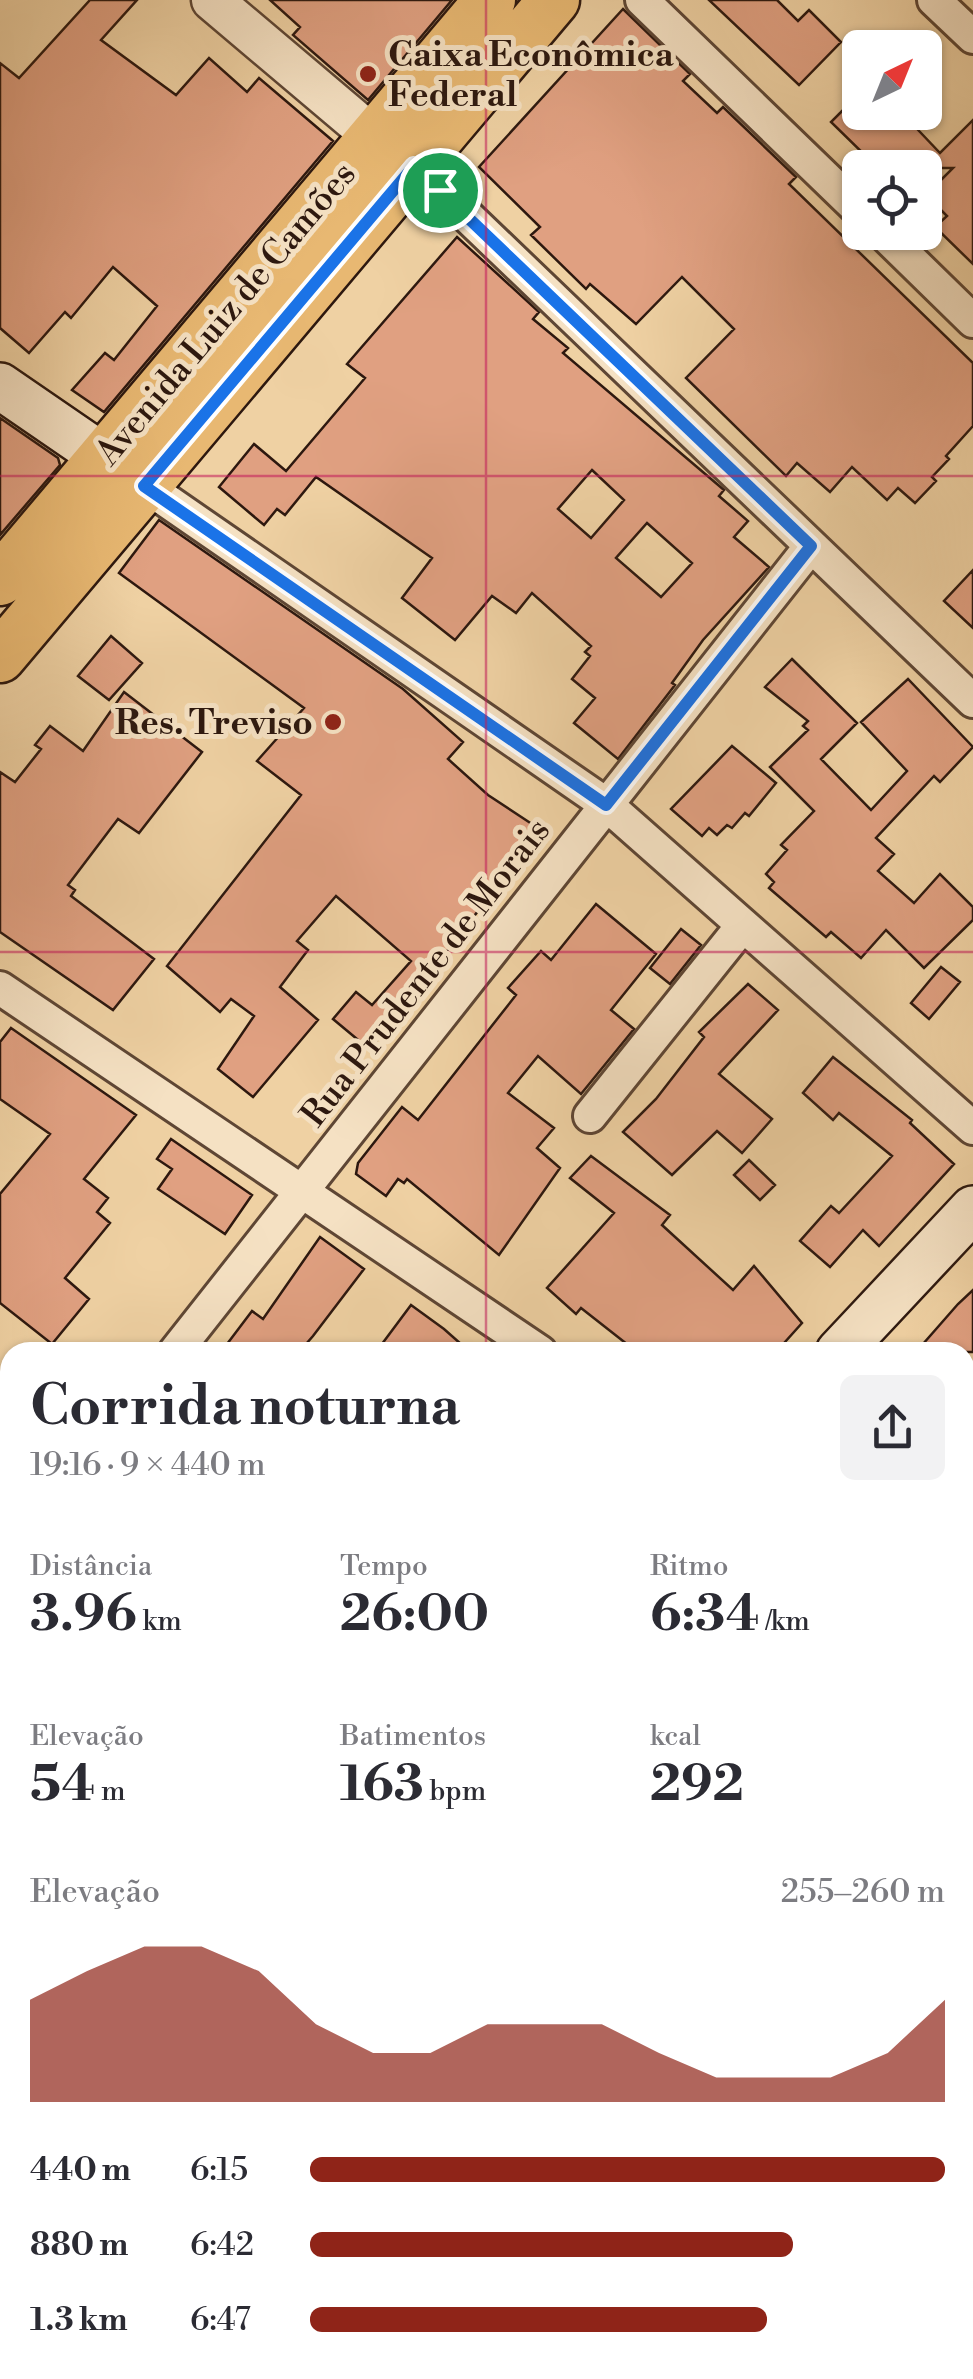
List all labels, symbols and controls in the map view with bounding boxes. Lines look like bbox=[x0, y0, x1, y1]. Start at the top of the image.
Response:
north arrow bbox=[842, 30, 942, 130]
map controls bbox=[842, 30, 942, 250]
place label: Caixa Econômica Federal bbox=[388, 34, 675, 117]
marker: Caixa Econômica Federal bbox=[357, 63, 379, 85]
pin bbox=[398, 148, 483, 233]
button: locate bbox=[842, 150, 942, 250]
street label: Avenida Luiz de Camões bbox=[86, 154, 366, 475]
icon: arrive bbox=[413, 163, 468, 218]
place label: Res. Treviso bbox=[115, 702, 313, 745]
marker: Res. Treviso bbox=[322, 711, 344, 733]
street label: Rua Prudente de Morais bbox=[292, 810, 560, 1136]
text: Corrida noturna bbox=[30, 1373, 460, 1442]
button: share bbox=[840, 1375, 945, 1480]
text: 19:16 · 9 × 440 m bbox=[30, 1445, 265, 1485]
text: Distância bbox=[30, 1549, 152, 1584]
text: Tempo bbox=[340, 1549, 428, 1584]
text: Ritmo bbox=[650, 1549, 728, 1584]
text: 3.96 bbox=[30, 1584, 137, 1646]
text: 26:00 bbox=[340, 1584, 489, 1646]
text: 6:34 bbox=[650, 1584, 760, 1646]
text: km bbox=[137, 1604, 182, 1639]
text: /km bbox=[760, 1604, 810, 1639]
text: Elevação bbox=[30, 1719, 144, 1754]
text: Batimentos bbox=[340, 1719, 486, 1754]
text: kcal bbox=[650, 1719, 701, 1754]
text: 54 bbox=[30, 1754, 95, 1816]
text: 163 bbox=[340, 1754, 424, 1816]
text: 292 bbox=[650, 1754, 744, 1816]
text: m bbox=[95, 1774, 126, 1809]
text: bpm bbox=[424, 1774, 486, 1809]
text: Elevação bbox=[30, 1872, 160, 1912]
text: 255–260 m bbox=[781, 1872, 945, 1912]
text: 440 m bbox=[30, 2150, 131, 2190]
text: 6:15 bbox=[190, 2150, 248, 2190]
text: 880 m bbox=[30, 2225, 128, 2265]
text: 6:42 bbox=[190, 2225, 254, 2265]
text: 1.3 km bbox=[30, 2300, 128, 2340]
text: 6:47 bbox=[190, 2300, 251, 2340]

